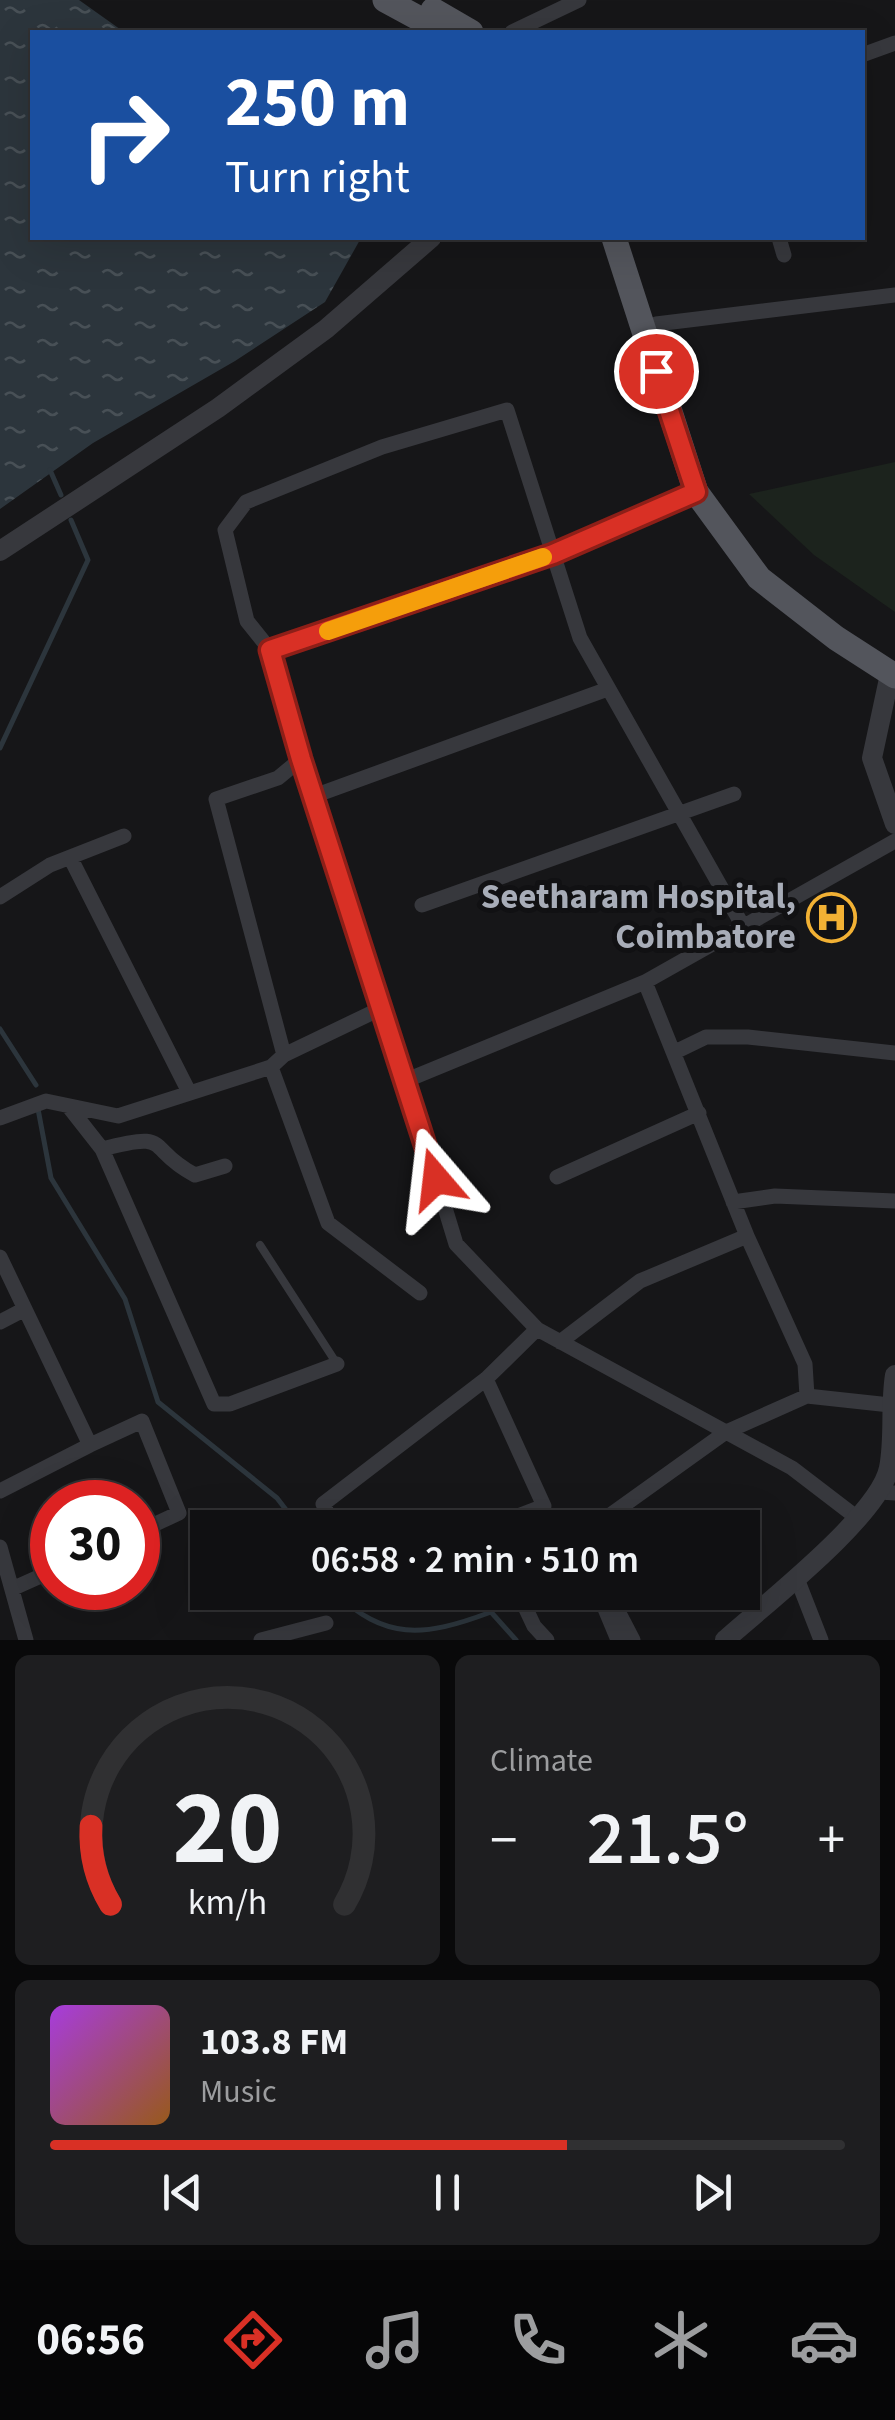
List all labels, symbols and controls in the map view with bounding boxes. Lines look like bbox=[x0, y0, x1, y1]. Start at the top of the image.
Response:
text: 250 m bbox=[225, 53, 410, 153]
icon: right bbox=[60, 70, 190, 200]
text: Turn right bbox=[225, 146, 410, 210]
pin bbox=[614, 329, 699, 414]
icon: arrive bbox=[629, 344, 684, 399]
place label: Seetharam Hospital, Coimbatore bbox=[481, 872, 796, 962]
hospital icon: Seetharam Hospital, Coimbatore bbox=[805, 891, 857, 943]
position arrow bbox=[384, 1127, 488, 1231]
speed limit sign: 30 bbox=[30, 1480, 160, 1610]
text: 06:58 · 2 min · 510 m bbox=[311, 1533, 639, 1587]
text: Climate bbox=[490, 1738, 593, 1784]
text: 20 bbox=[173, 1756, 282, 1904]
text: 21.5° bbox=[586, 1786, 749, 1893]
text: − bbox=[490, 1802, 517, 1880]
text: + bbox=[818, 1802, 845, 1880]
text: km/h bbox=[188, 1877, 267, 1928]
text: 103.8 FM bbox=[200, 2015, 348, 2069]
text: Music bbox=[200, 2069, 277, 2115]
icon: previous bbox=[155, 2165, 210, 2220]
icon: pause bbox=[420, 2165, 475, 2220]
icon: next bbox=[685, 2165, 740, 2220]
icon: directions bbox=[218, 2305, 288, 2375]
icon: music bbox=[360, 2305, 430, 2375]
icon: phone bbox=[503, 2305, 573, 2375]
icon: climate bbox=[646, 2305, 716, 2375]
icon: car bbox=[789, 2305, 859, 2375]
text: 06:56 bbox=[36, 2308, 145, 2372]

